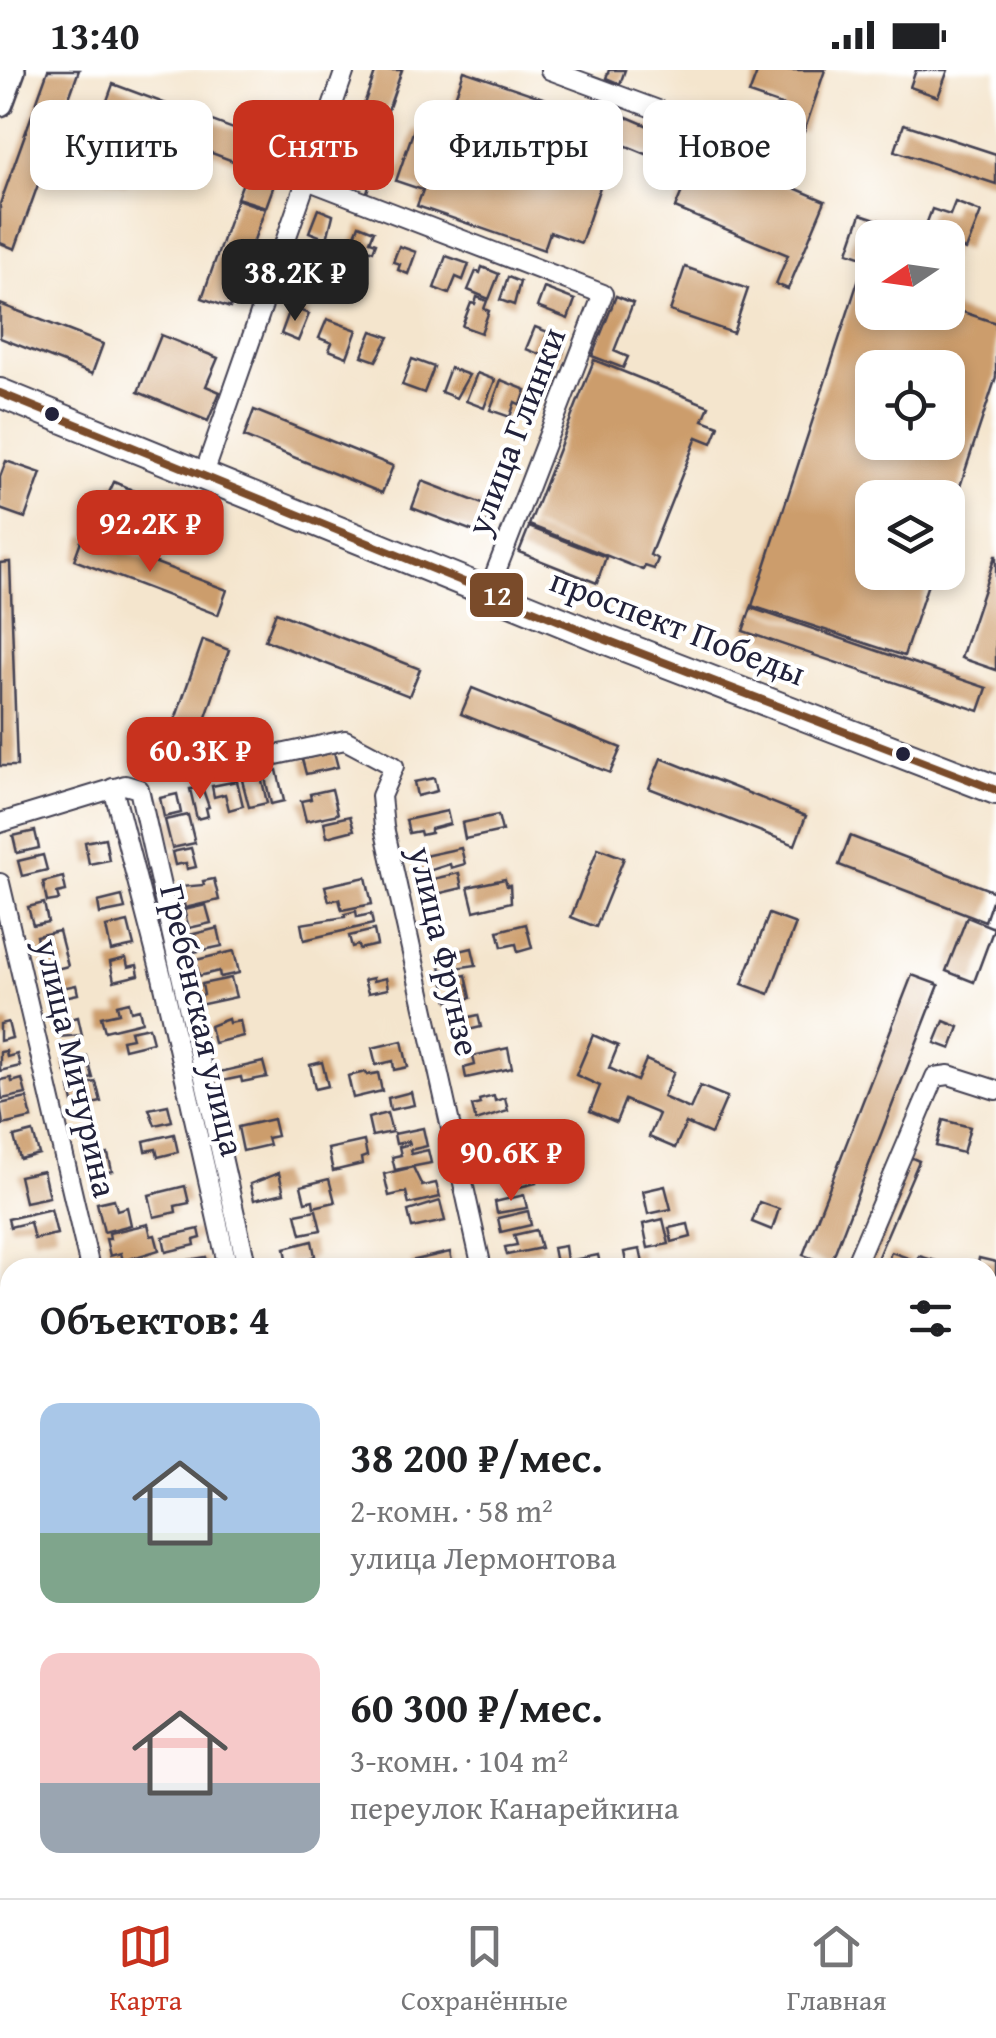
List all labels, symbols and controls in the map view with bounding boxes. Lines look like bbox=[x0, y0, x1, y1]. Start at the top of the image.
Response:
text: 13:40 bbox=[50, 7, 140, 63]
chip: Купить bbox=[30, 100, 213, 190]
chip: Снять bbox=[233, 100, 394, 190]
chip: Фильтры bbox=[414, 100, 623, 190]
chip: Новое bbox=[643, 100, 806, 190]
north arrow bbox=[855, 220, 965, 330]
map controls bbox=[855, 220, 965, 590]
pin: 38.2K ₽ bbox=[203, 239, 387, 324]
text: 38.2K ₽ bbox=[244, 248, 346, 295]
street label: улица Глинки bbox=[452, 320, 578, 543]
button: locate bbox=[855, 350, 965, 460]
unlabelled marker bbox=[42, 404, 62, 424]
button: layers bbox=[855, 480, 965, 590]
pin: 92.2K ₽ bbox=[58, 490, 242, 575]
text: 92.2K ₽ bbox=[99, 499, 201, 546]
street label: проспект Победы bbox=[543, 554, 813, 698]
line badge: 12 bbox=[468, 571, 525, 619]
text: 12 bbox=[482, 574, 512, 615]
pin: 60.3K ₽ bbox=[108, 717, 292, 802]
text: 60.3K ₽ bbox=[149, 726, 251, 773]
unlabelled marker bbox=[893, 744, 913, 764]
street label: улица Фрунзе bbox=[396, 840, 494, 1061]
street label: Гребенская улица bbox=[147, 879, 259, 1161]
street label: улица Мичурина bbox=[22, 933, 132, 1203]
pin: 90.6K ₽ bbox=[419, 1119, 603, 1204]
text: 90.6K ₽ bbox=[460, 1128, 562, 1175]
text: Объектов: 4 bbox=[40, 1288, 270, 1349]
icon: filters bbox=[903, 1291, 958, 1346]
text: 38 200 ₽/мес. bbox=[350, 1426, 603, 1487]
icon: home bbox=[120, 1443, 240, 1563]
text: 2-комн. · 58 m² bbox=[350, 1487, 553, 1534]
text: улица Лермонтова bbox=[350, 1534, 616, 1581]
text: 60 300 ₽/мес. bbox=[350, 1676, 603, 1737]
icon: home bbox=[120, 1693, 240, 1813]
text: 3-комн. · 104 m² bbox=[350, 1737, 568, 1784]
text: переулок Канарейкина bbox=[350, 1784, 679, 1831]
tab: Карта bbox=[109, 1919, 182, 2020]
tab: Сохранённые bbox=[401, 1919, 568, 2020]
tab: Главная bbox=[787, 1919, 887, 2020]

